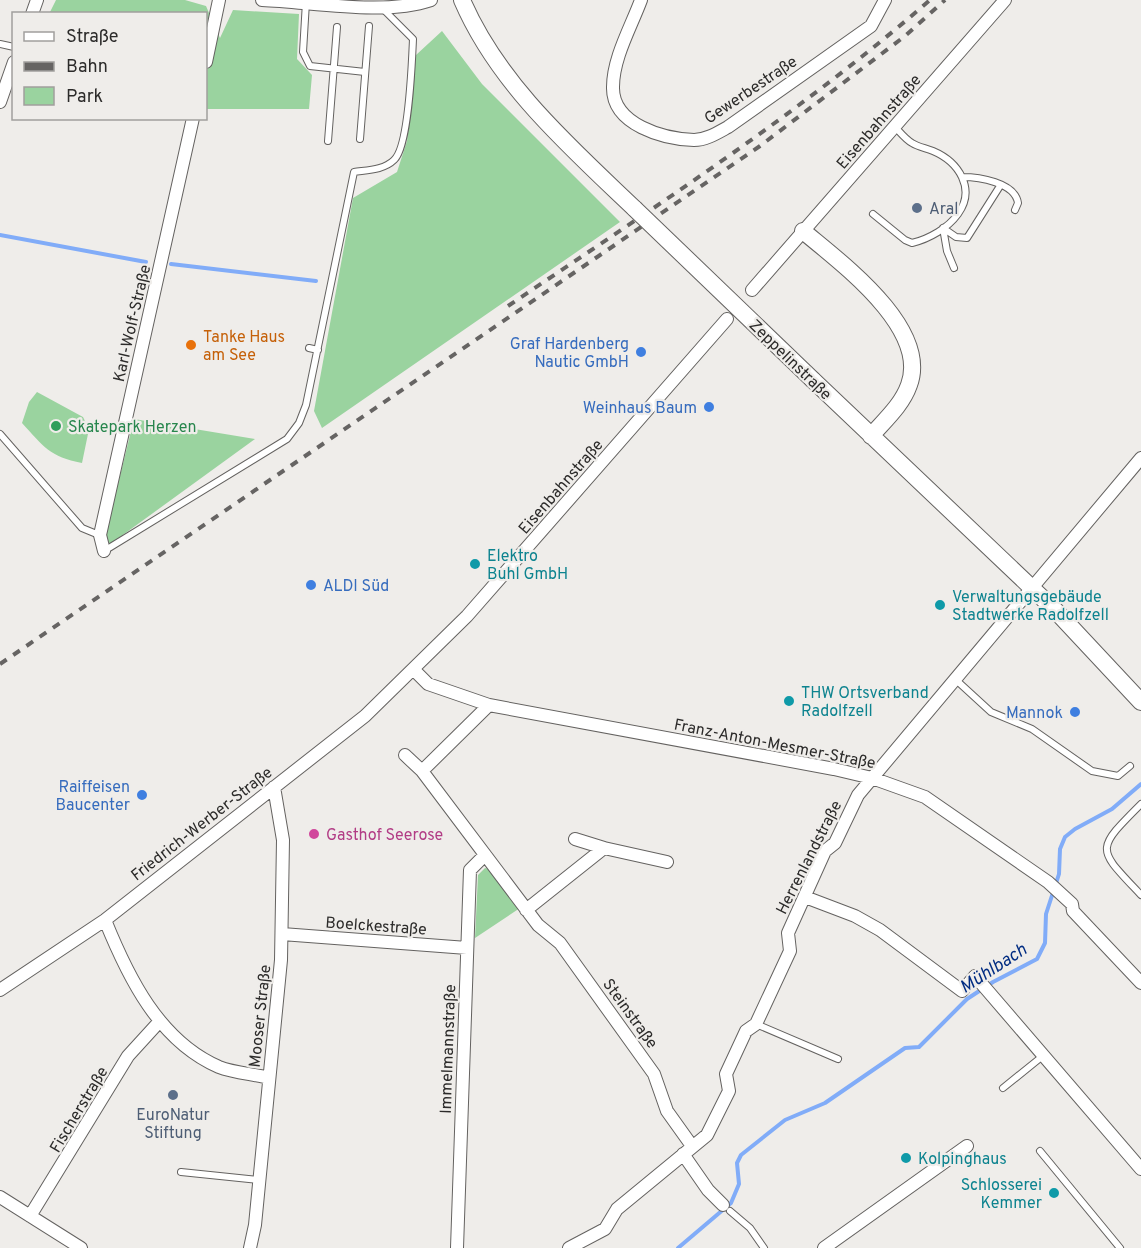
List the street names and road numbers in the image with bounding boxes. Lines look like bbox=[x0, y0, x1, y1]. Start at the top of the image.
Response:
street label: Gewerbestraße bbox=[701, 52, 801, 129]
street label: Eisenbahnstraße bbox=[833, 71, 926, 174]
street label: Karl-Wolf-Straße bbox=[110, 263, 156, 384]
street label: Zeppelinstraße bbox=[744, 316, 835, 405]
street label: Eisenbahnstraße bbox=[515, 436, 608, 539]
street label: Franz-Anton-Mesmer-Straße bbox=[672, 716, 877, 774]
street label: Friedrich-Werber-Straße bbox=[128, 763, 277, 886]
street label: Herrenlandstraße bbox=[772, 798, 847, 918]
street label: Boelckestraße bbox=[324, 913, 427, 941]
street label: Mooser Straße bbox=[246, 964, 276, 1069]
street label: Steinstraße bbox=[597, 975, 661, 1053]
street label: Immelmannstraße bbox=[437, 984, 461, 1114]
street label: Fischerstraße bbox=[46, 1063, 113, 1157]

